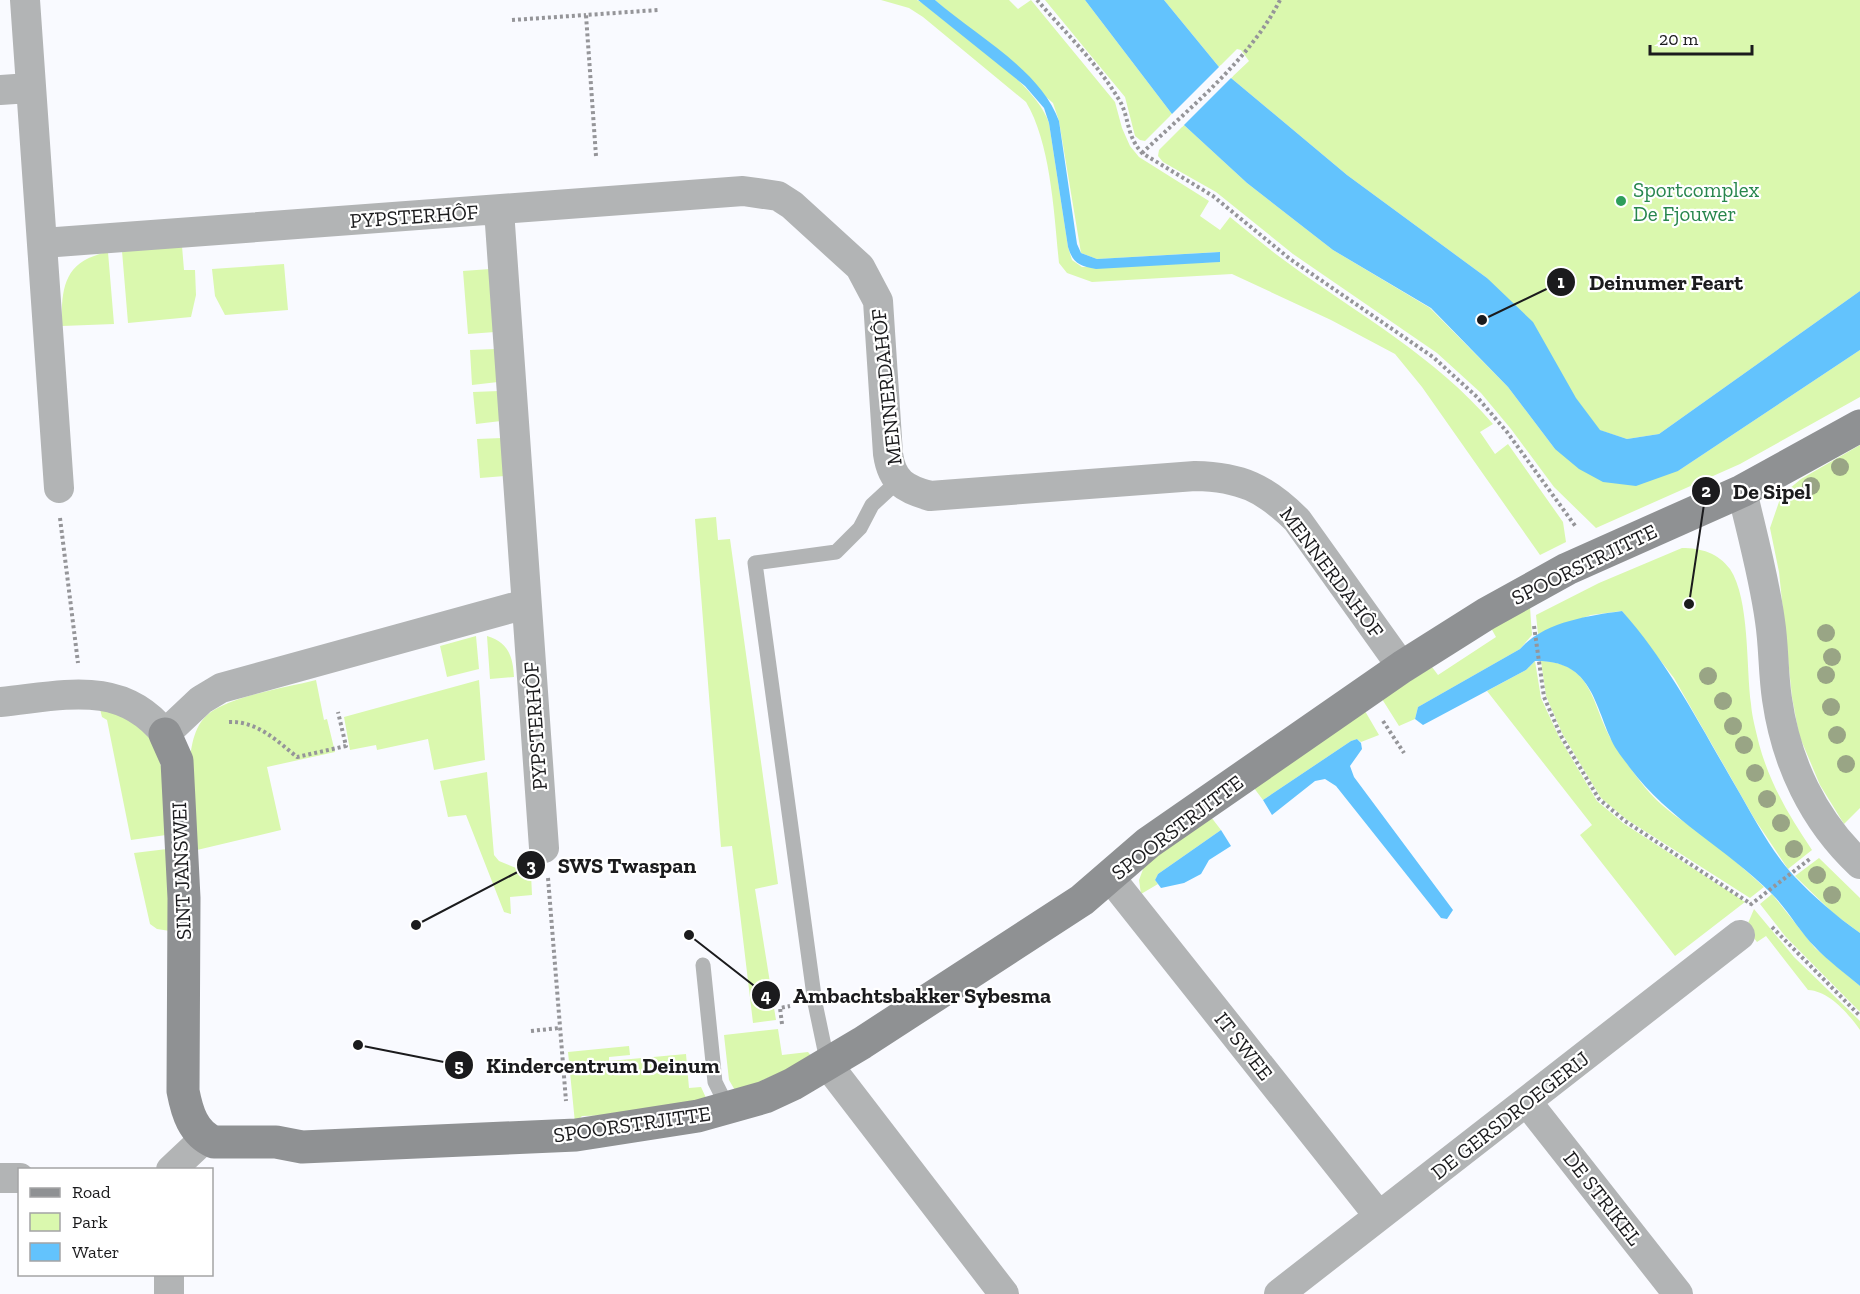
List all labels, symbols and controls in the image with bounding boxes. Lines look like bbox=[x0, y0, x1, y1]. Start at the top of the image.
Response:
scale bar bbox=[1650, 18, 1752, 56]
text: 20 m bbox=[1659, 28, 1699, 50]
place label: Sportcomplex De Fjouwer bbox=[1633, 177, 1760, 227]
marker: Sportcomplex De Fjouwer bbox=[1614, 194, 1628, 208]
street label: PYPSTERHÔF bbox=[349, 199, 479, 233]
callout: Deinumer Feart bbox=[1546, 262, 1755, 302]
text: Deinumer Feart bbox=[1589, 269, 1743, 296]
text: 1 bbox=[1557, 271, 1565, 293]
street label: MENNERDAHÔF bbox=[865, 307, 907, 467]
callout: De Sipel bbox=[1691, 471, 1824, 511]
text: De Sipel bbox=[1733, 478, 1811, 505]
text: 2 bbox=[1701, 480, 1711, 502]
street label: MENNERDAHÔF bbox=[1275, 502, 1389, 643]
street label: SPOORSTRJITTE bbox=[1507, 518, 1661, 610]
street label: PYPSTERHÔF bbox=[518, 661, 552, 791]
street label: SPOORSTRJITTE bbox=[1106, 769, 1248, 885]
street label: SINT JANSWEI bbox=[166, 801, 196, 941]
callout: SWS Twaspan bbox=[516, 845, 708, 885]
text: SWS Twaspan bbox=[558, 852, 696, 879]
text: 3 bbox=[526, 855, 536, 877]
callout: Ambachtsbakker Sybesma bbox=[751, 975, 1063, 1015]
text: Ambachtsbakker Sybesma bbox=[793, 982, 1051, 1009]
text: 4 bbox=[761, 985, 771, 1007]
street label: IT SWEE bbox=[1210, 1007, 1278, 1085]
callout: Kindercentrum Deinum bbox=[444, 1045, 732, 1085]
street label: DE GERSDROEGERIJ bbox=[1426, 1046, 1594, 1184]
text: Kindercentrum Deinum bbox=[486, 1052, 721, 1079]
text: 5 bbox=[454, 1055, 464, 1077]
street label: SPOORSTRJITTE bbox=[552, 1101, 712, 1147]
street label: DE STRIKEL bbox=[1558, 1146, 1648, 1251]
legend bbox=[18, 1168, 213, 1276]
text: Road bbox=[72, 1181, 111, 1203]
text: Park bbox=[72, 1211, 108, 1233]
text: Water bbox=[72, 1241, 119, 1263]

